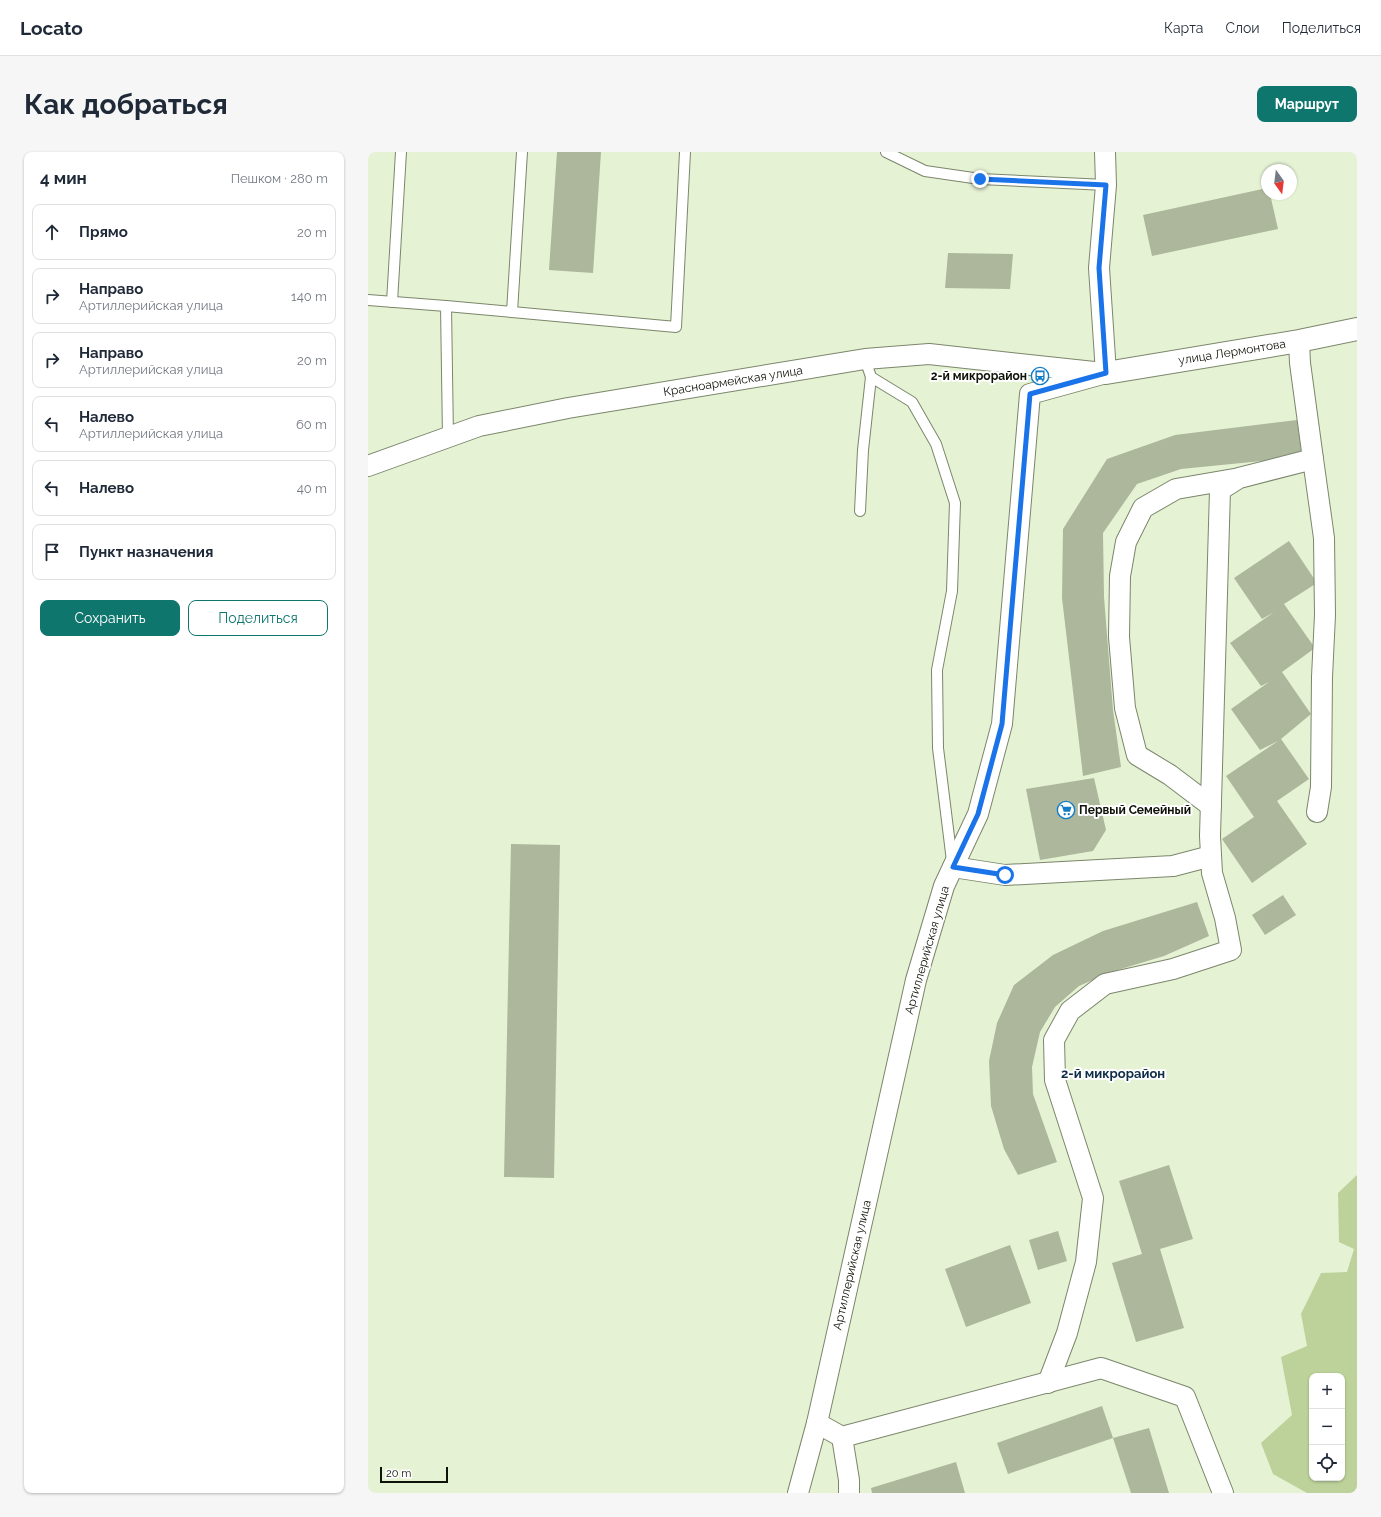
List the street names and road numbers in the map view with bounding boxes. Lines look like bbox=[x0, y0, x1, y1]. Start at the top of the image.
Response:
street label: улица Лермонтова bbox=[1177, 337, 1287, 367]
street label: Красноармейская улица bbox=[662, 363, 804, 399]
street label: Артиллерийская улица bbox=[902, 884, 952, 1016]
street label: Артиллерийская улица bbox=[830, 1199, 874, 1331]

